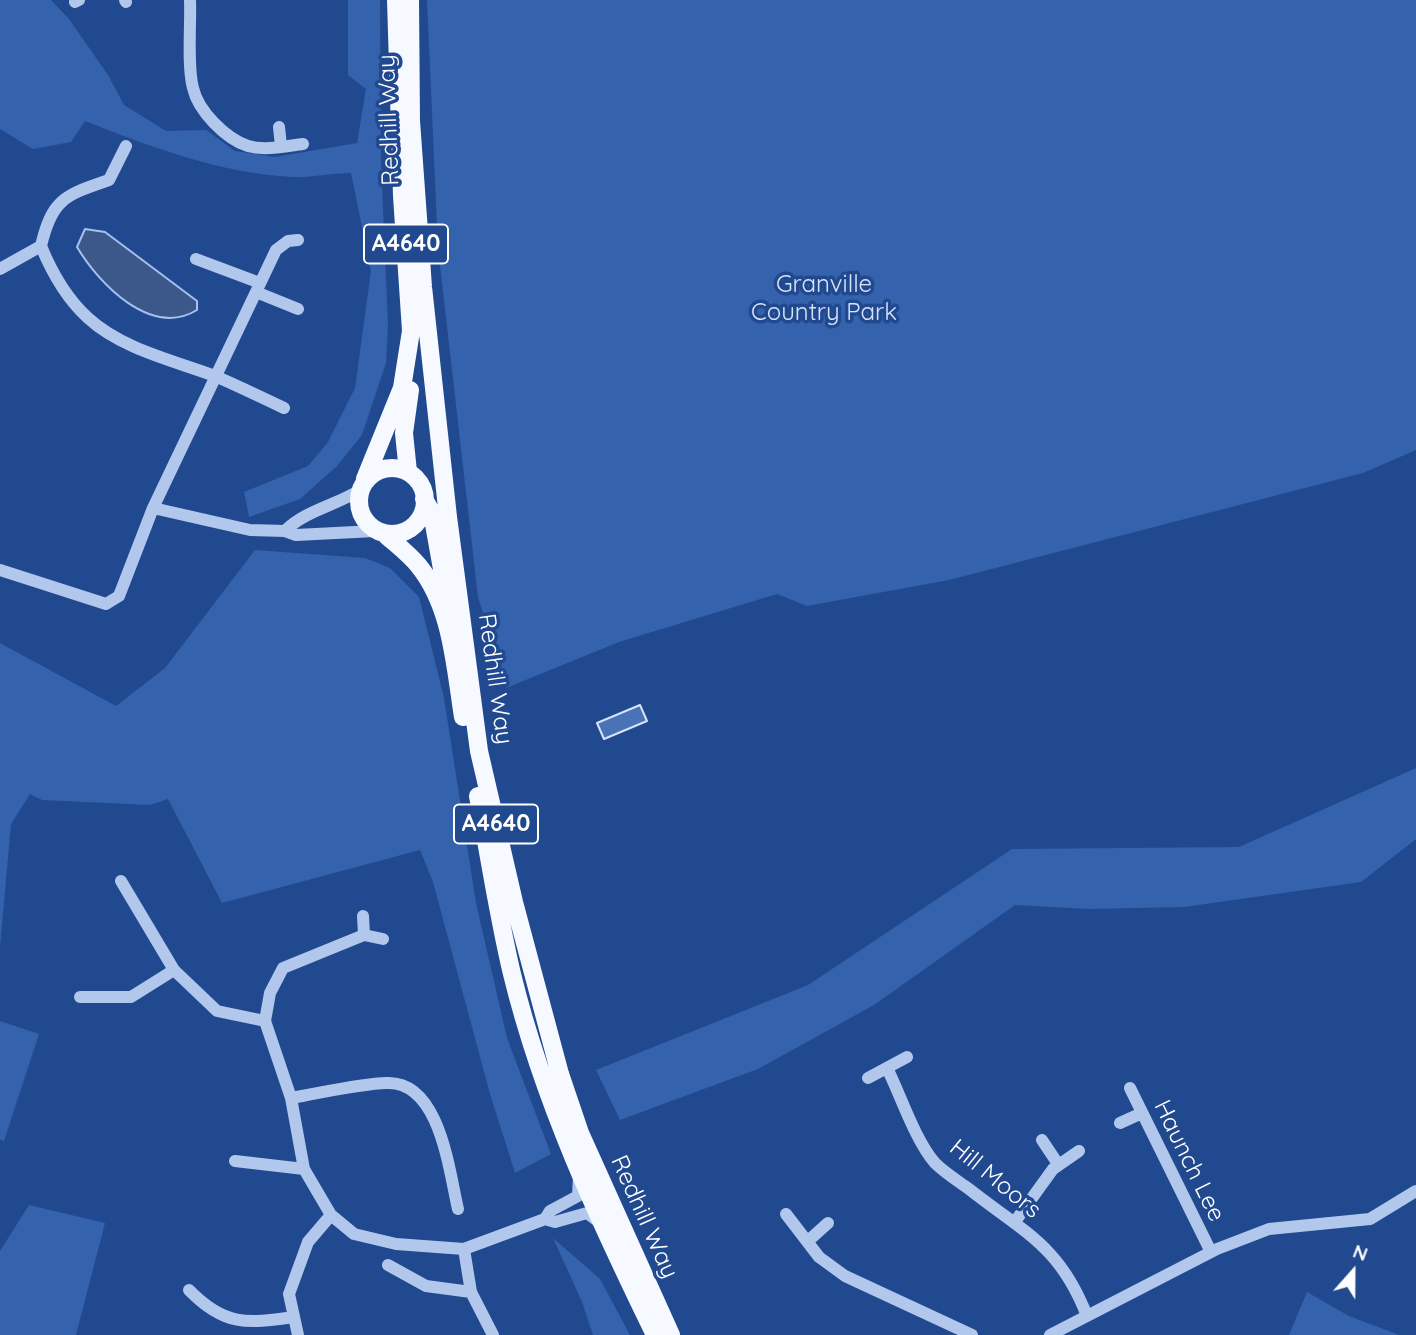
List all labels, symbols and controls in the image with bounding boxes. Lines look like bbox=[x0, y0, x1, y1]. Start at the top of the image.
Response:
street label: Redhill Way bbox=[372, 54, 406, 186]
road number: A4640 bbox=[364, 224, 448, 264]
park label: Granville Country Park bbox=[751, 271, 897, 327]
street label: Redhill Way bbox=[472, 612, 518, 746]
road number: A4640 bbox=[454, 804, 538, 844]
street label: Haunch Lee bbox=[1147, 1096, 1231, 1226]
street label: Hill Moors bbox=[943, 1133, 1047, 1225]
street label: Redhill Way bbox=[604, 1151, 684, 1283]
north arrow bbox=[1318, 1237, 1388, 1307]
text: N bbox=[1350, 1239, 1371, 1266]

